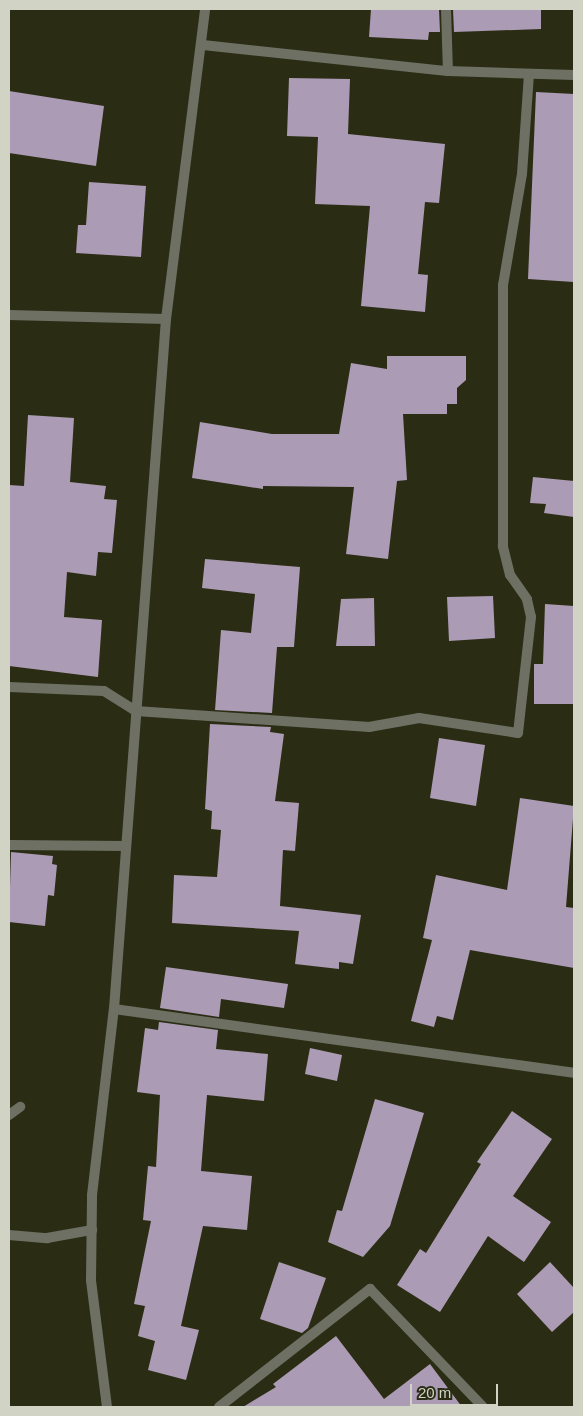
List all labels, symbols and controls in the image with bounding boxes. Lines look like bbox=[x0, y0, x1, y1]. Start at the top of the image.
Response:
scale bar bbox=[413, 1374, 500, 1406]
text: 20 m bbox=[418, 1384, 451, 1401]

